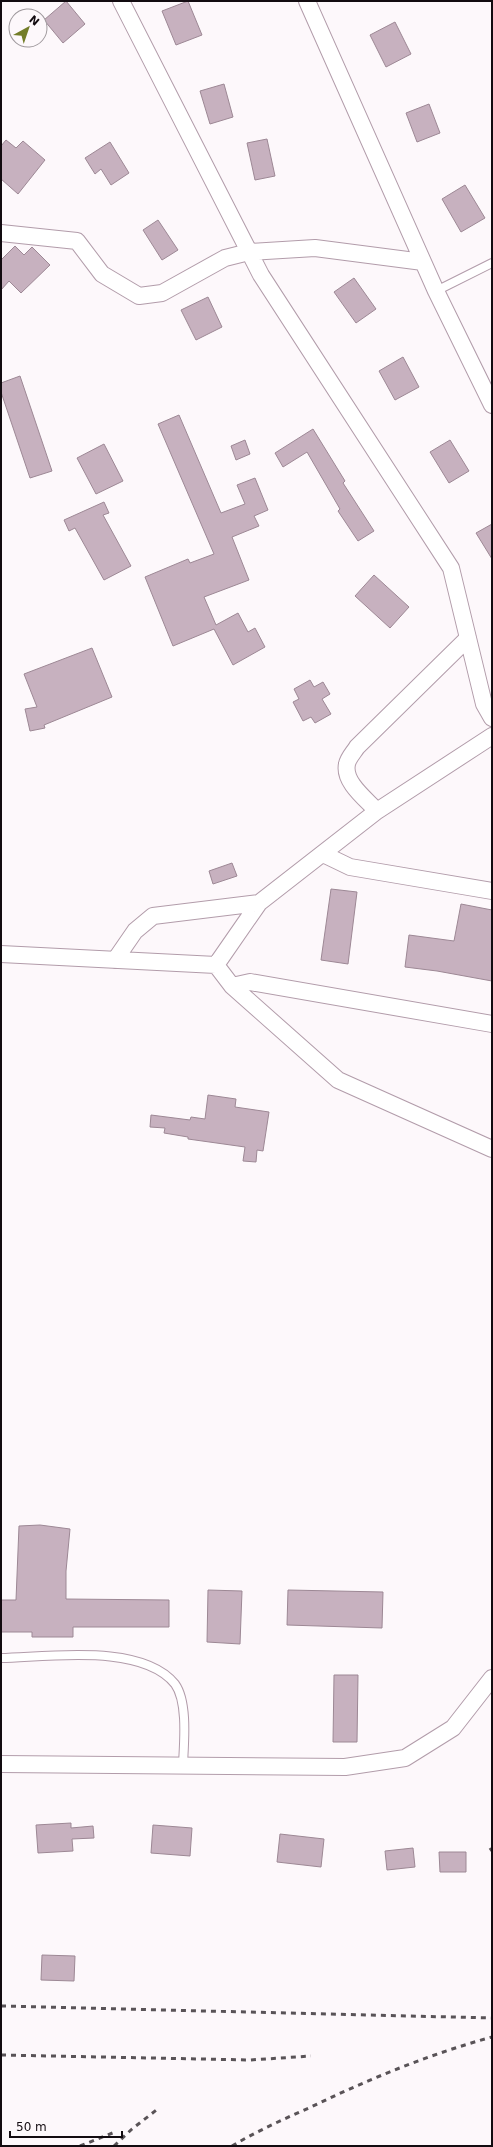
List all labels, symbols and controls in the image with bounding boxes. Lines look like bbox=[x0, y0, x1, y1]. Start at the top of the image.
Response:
north arrow bbox=[8, 8, 48, 48]
text: N bbox=[26, 13, 42, 29]
scale bar bbox=[10, 2113, 122, 2139]
text: 50 m bbox=[16, 2120, 47, 2134]

